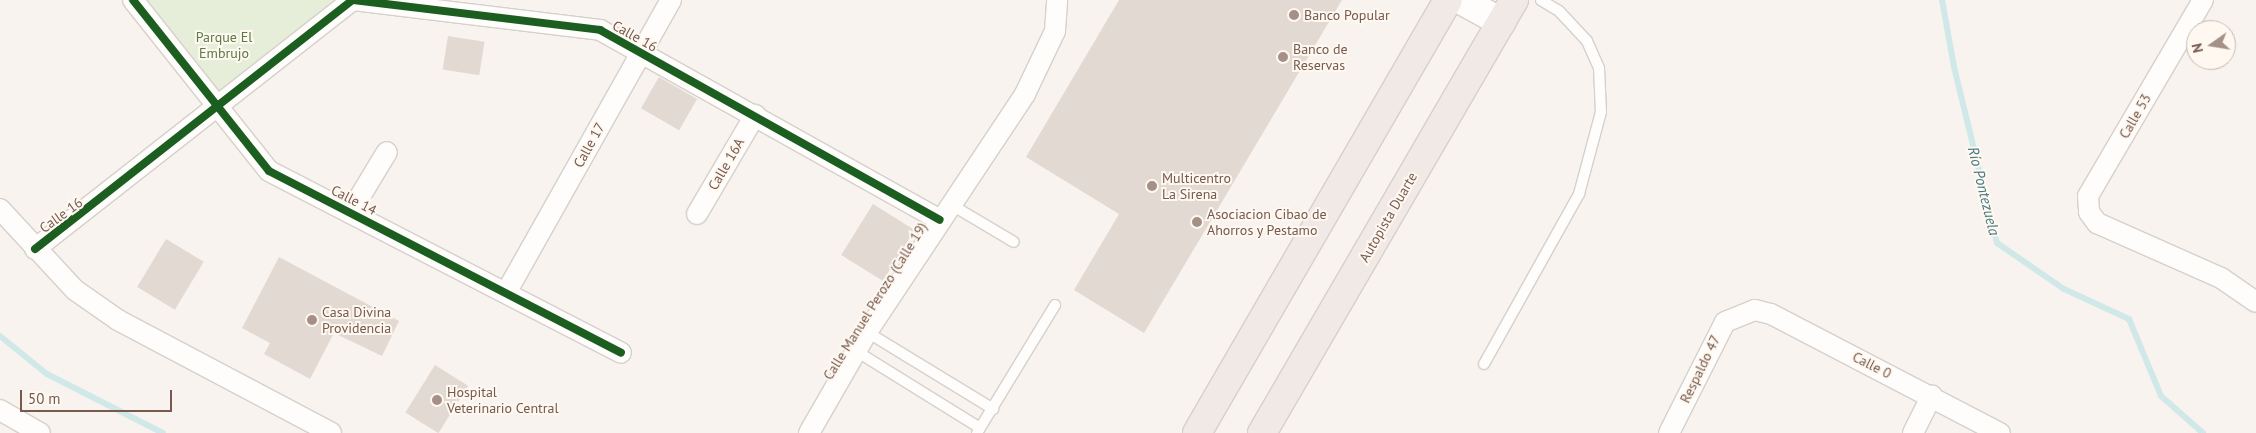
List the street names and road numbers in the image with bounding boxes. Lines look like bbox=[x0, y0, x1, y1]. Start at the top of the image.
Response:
street label: Calle 16 bbox=[610, 17, 660, 55]
street label: Calle 53 bbox=[2115, 91, 2155, 141]
street label: Calle 17 bbox=[570, 120, 608, 170]
street label: Calle 16A bbox=[704, 135, 748, 193]
street label: Autopista Duarte bbox=[1355, 169, 1421, 265]
street label: Calle 14 bbox=[328, 181, 380, 219]
street label: Calle 16 bbox=[36, 194, 86, 236]
street label: Calle Manuel Perozo (Calle 19) bbox=[820, 219, 930, 383]
street label: Respaldo 47 bbox=[1676, 332, 1724, 406]
street label: Calle 0 bbox=[1850, 348, 1894, 382]

